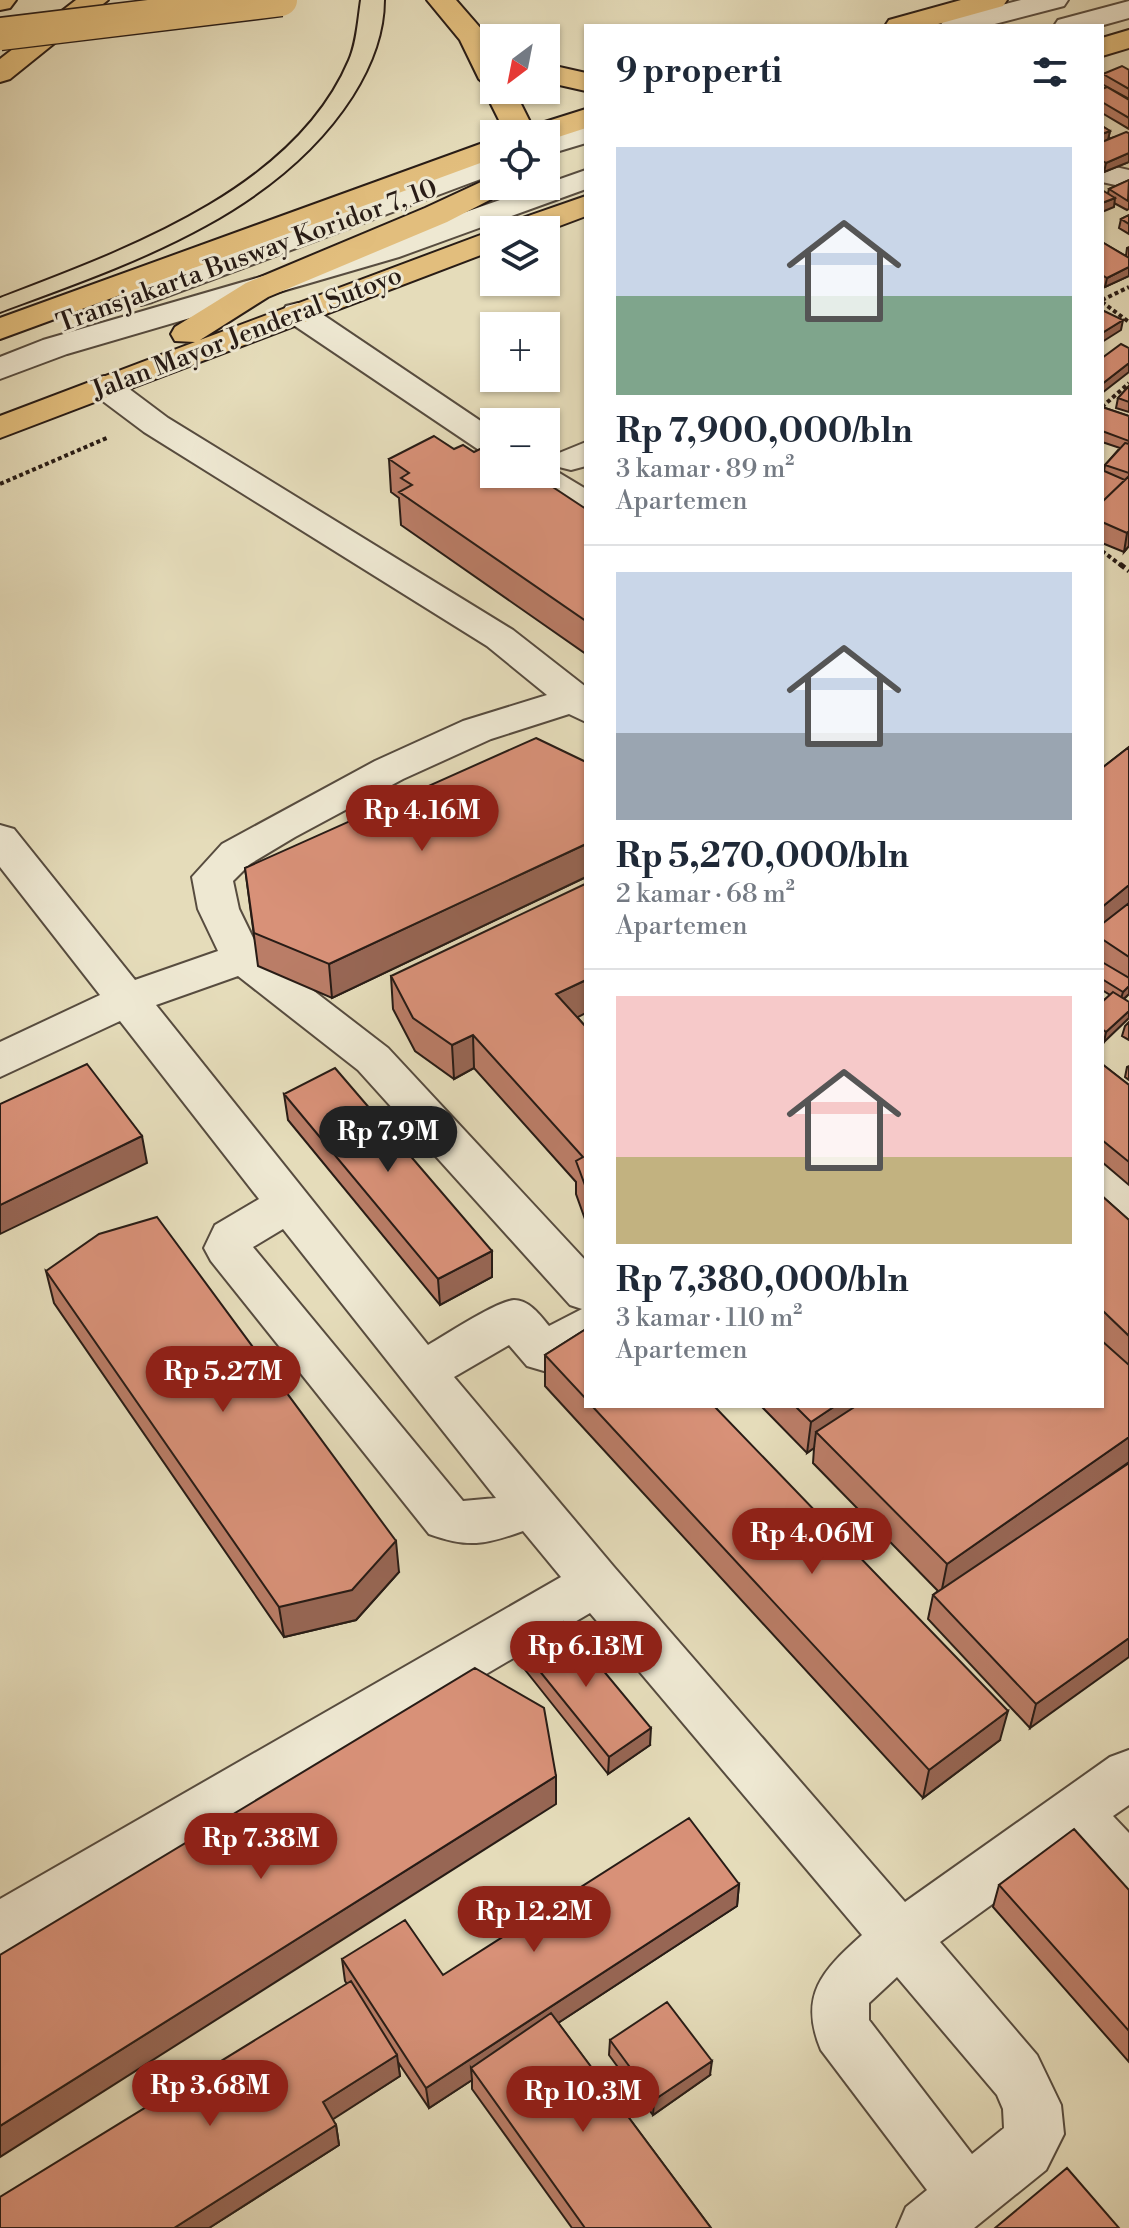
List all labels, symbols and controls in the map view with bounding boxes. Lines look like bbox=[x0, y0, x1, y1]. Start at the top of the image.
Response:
north arrow bbox=[480, 24, 560, 104]
map controls bbox=[480, 24, 560, 488]
icon: filters bbox=[1028, 50, 1072, 94]
text: 9 properti bbox=[616, 51, 782, 93]
button: locate bbox=[480, 120, 560, 200]
street label: Transjakarta Busway Koridor 7, 10 bbox=[52, 172, 442, 340]
icon: home bbox=[772, 199, 916, 343]
button: layers bbox=[480, 216, 560, 296]
street label: Jalan Mayor Jenderal Sutoyo bbox=[86, 259, 407, 407]
button: + bbox=[480, 312, 560, 392]
button: − bbox=[480, 408, 560, 488]
text: Rp 7,900,000/bln bbox=[616, 411, 913, 453]
text: 3 kamar · 89 m² bbox=[616, 453, 794, 485]
text: Apartemen bbox=[616, 485, 748, 517]
icon: home bbox=[772, 624, 916, 768]
pin: Rp 4.16M bbox=[339, 785, 505, 853]
text: Rp 4.16M bbox=[364, 795, 480, 827]
text: Rp 5,270,000/bln bbox=[616, 836, 909, 878]
text: 2 kamar · 68 m² bbox=[616, 878, 795, 910]
text: Apartemen bbox=[616, 910, 748, 942]
icon: home bbox=[772, 1048, 916, 1192]
pin: Rp 7.9M bbox=[314, 1106, 462, 1174]
text: Rp 7.9M bbox=[337, 1116, 439, 1148]
text: Rp 7,380,000/bln bbox=[616, 1260, 909, 1302]
text: 3 kamar · 110 m² bbox=[616, 1302, 802, 1334]
text: Apartemen bbox=[616, 1334, 748, 1366]
pin: Rp 5.27M bbox=[140, 1346, 306, 1414]
text: Rp 5.27M bbox=[164, 1356, 282, 1388]
pin: Rp 4.06M bbox=[729, 1508, 895, 1576]
text: Rp 4.06M bbox=[750, 1518, 874, 1550]
pin: Rp 6.13M bbox=[503, 1621, 669, 1689]
text: Rp 6.13M bbox=[528, 1631, 644, 1663]
pin: Rp 7.38M bbox=[178, 1813, 344, 1881]
text: Rp 7.38M bbox=[202, 1823, 320, 1855]
pin: Rp 12.2M bbox=[451, 1886, 617, 1954]
text: Rp 12.2M bbox=[476, 1896, 592, 1928]
pin: Rp 3.68M bbox=[127, 2060, 293, 2128]
pin: Rp 10.3M bbox=[500, 2066, 666, 2134]
text: Rp 3.68M bbox=[150, 2070, 270, 2102]
text: Rp 10.3M bbox=[524, 2076, 642, 2108]

